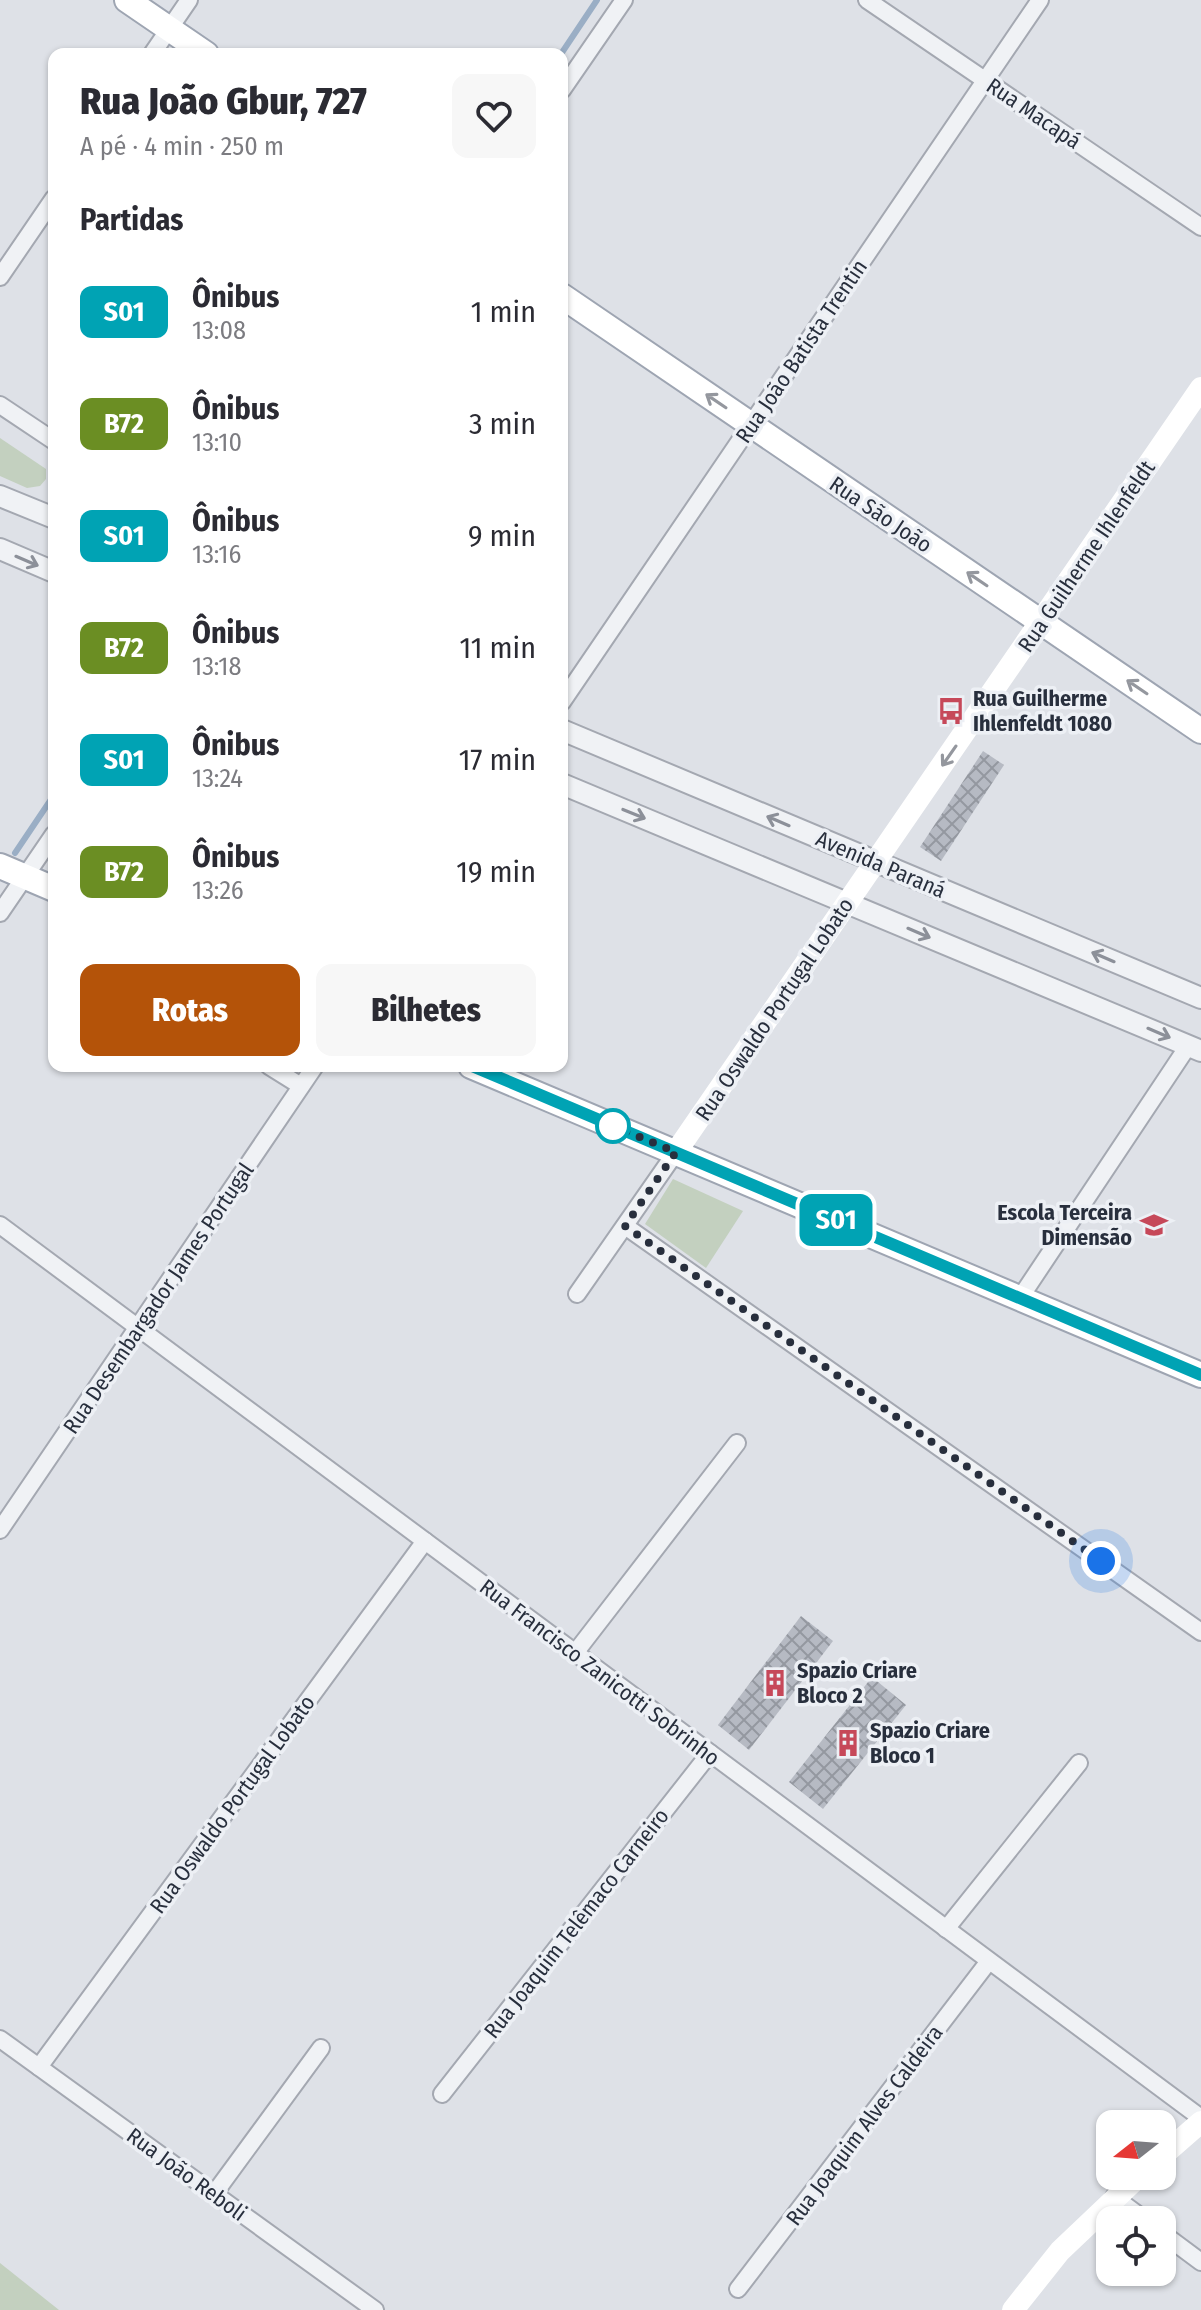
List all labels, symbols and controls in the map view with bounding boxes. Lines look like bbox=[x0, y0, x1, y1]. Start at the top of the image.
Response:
street label: Rua Macapá bbox=[981, 72, 1086, 155]
button: heart bbox=[452, 74, 536, 158]
text: Rua João Gbur, 727 bbox=[80, 78, 367, 124]
text: A pé · 4 min · 250 m bbox=[80, 131, 284, 162]
text: Partidas bbox=[80, 202, 183, 238]
street label: Rua João Batista Trentin bbox=[730, 254, 873, 448]
text: Ônibus bbox=[192, 279, 279, 315]
text: 1 min bbox=[471, 294, 536, 330]
text: S01 bbox=[103, 295, 145, 328]
text: 13:08 bbox=[192, 315, 246, 346]
text: Ônibus bbox=[192, 391, 279, 427]
one-way arrow bbox=[705, 393, 727, 409]
text: 3 min bbox=[469, 406, 536, 442]
text: B72 bbox=[104, 407, 144, 440]
text: 13:10 bbox=[192, 427, 242, 458]
street label: Rua Guilherme Ihlenfeldt bbox=[1012, 455, 1161, 657]
street label: Rua São João bbox=[824, 470, 937, 558]
text: Ônibus bbox=[192, 503, 279, 539]
text: 9 min bbox=[468, 518, 536, 554]
text: S01 bbox=[103, 519, 145, 552]
text: 13:16 bbox=[192, 539, 241, 570]
one-way arrow bbox=[14, 554, 39, 569]
one-way arrow bbox=[966, 570, 988, 587]
text: Ônibus bbox=[192, 615, 279, 651]
text: 11 min bbox=[460, 630, 536, 666]
text: B72 bbox=[104, 631, 144, 664]
text: 13:18 bbox=[192, 651, 241, 682]
one-way arrow bbox=[1126, 679, 1148, 695]
place label: Rua Guilherme Ihlenfeldt 1080 bbox=[973, 685, 1112, 737]
bus stop icon: Rua Guilherme Ihlenfeldt 1080 bbox=[936, 696, 966, 726]
text: Ônibus bbox=[192, 727, 279, 763]
text: 17 min bbox=[459, 742, 536, 778]
text: S01 bbox=[103, 743, 145, 776]
one-way arrow bbox=[941, 744, 957, 766]
text: 13:24 bbox=[192, 763, 243, 794]
one-way arrow bbox=[621, 808, 646, 823]
one-way arrow bbox=[766, 813, 791, 827]
street label: Avenida Paraná bbox=[812, 825, 950, 904]
text: Ônibus bbox=[192, 839, 279, 875]
text: 19 min bbox=[456, 854, 536, 890]
text: B72 bbox=[104, 855, 144, 888]
text: 13:26 bbox=[192, 875, 244, 906]
street label: Rua Oswaldo Portugal Lobato bbox=[690, 893, 859, 1126]
one-way arrow bbox=[906, 926, 931, 941]
one-way arrow bbox=[1091, 949, 1116, 964]
button: Rotas bbox=[80, 964, 300, 1056]
button: Bilhetes bbox=[316, 964, 536, 1056]
one-way arrow bbox=[1146, 1027, 1171, 1042]
unlabelled marker bbox=[596, 1109, 630, 1143]
street label: Rua Desembargador James Portugal bbox=[57, 1157, 259, 1439]
line badge: S01 bbox=[790, 1194, 882, 1246]
place label: Escola Terceira Dimensão bbox=[997, 1199, 1132, 1251]
text: S01 bbox=[815, 1203, 857, 1236]
school or university icon: Escola Terceira Dimensão bbox=[1139, 1210, 1169, 1240]
your location bbox=[1081, 1541, 1121, 1581]
street label: Rua Francisco Zanicotti Sobrinho bbox=[474, 1573, 725, 1772]
place label: Spazio Criare Bloco 2 bbox=[797, 1657, 917, 1709]
building icon: Spazio Criare Bloco 2 bbox=[760, 1668, 790, 1698]
street label: Rua Oswaldo Portugal Lobato bbox=[144, 1690, 321, 1919]
place label: Spazio Criare Bloco 1 bbox=[870, 1717, 990, 1769]
building icon: Spazio Criare Bloco 1 bbox=[833, 1728, 863, 1758]
street label: Rua Joaquim Telêmaco Carneiro bbox=[478, 1803, 675, 2044]
street label: Rua Joaquim Alves Caldeira bbox=[780, 2020, 949, 2231]
north arrow bbox=[1096, 2110, 1176, 2190]
map controls bbox=[1096, 2110, 1176, 2286]
street label: Rua João Reboli bbox=[122, 2122, 252, 2227]
button: locate bbox=[1096, 2206, 1176, 2286]

